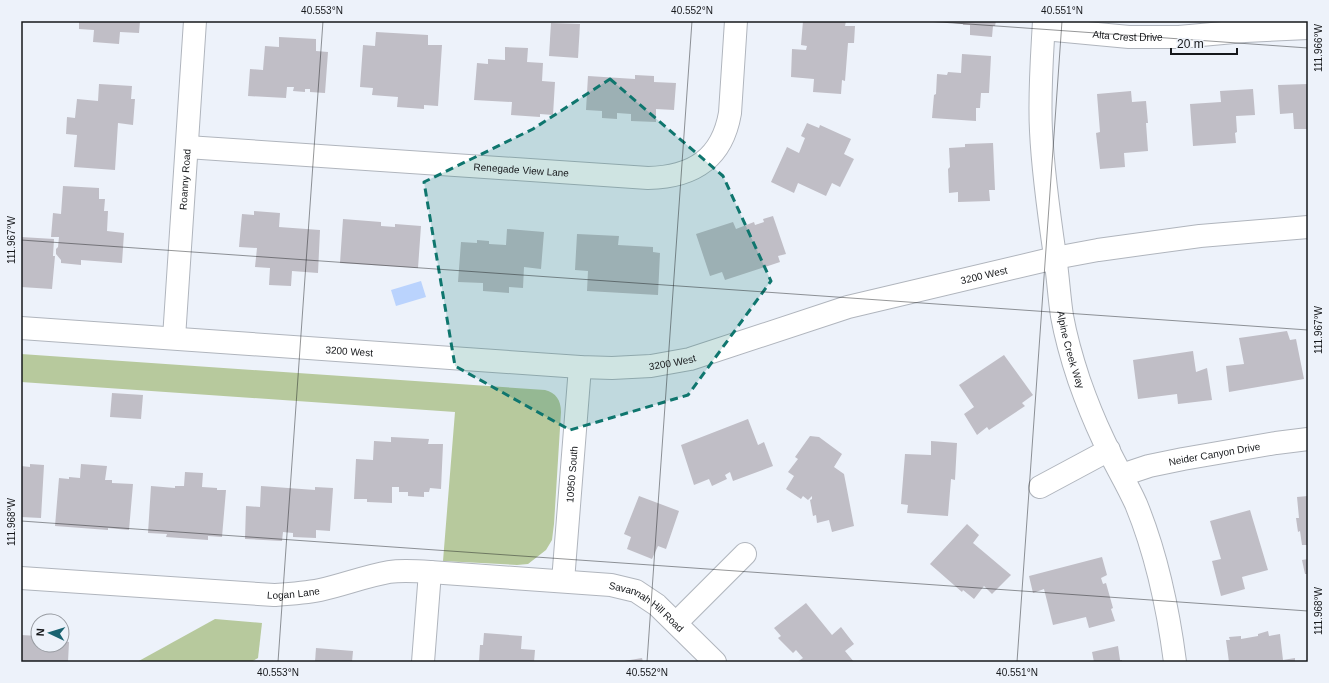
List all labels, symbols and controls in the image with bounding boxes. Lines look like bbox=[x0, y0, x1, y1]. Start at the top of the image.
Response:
text: 40.553°N bbox=[301, 5, 343, 16]
text: 40.552°N bbox=[671, 5, 713, 16]
text: 40.551°N bbox=[1041, 5, 1083, 16]
text: 111.966°W bbox=[1313, 23, 1324, 72]
street label: Alta Crest Drive bbox=[1092, 28, 1163, 43]
scale bar bbox=[1171, 30, 1237, 56]
text: 20 m bbox=[1177, 37, 1204, 51]
street label: Roanny Road bbox=[177, 148, 192, 210]
street label: Renegade View Lane bbox=[473, 161, 570, 178]
text: 111.967°W bbox=[6, 215, 17, 264]
street label: 3200 West bbox=[959, 264, 1009, 286]
text: 111.967°W bbox=[1313, 305, 1324, 354]
street label: Alpine Creek Way bbox=[1056, 310, 1087, 390]
street label: 3200 West bbox=[325, 344, 374, 358]
street label: 3200 West bbox=[648, 352, 697, 372]
street label: Neider Canyon Drive bbox=[1168, 440, 1262, 467]
street label: 10950 South bbox=[564, 446, 579, 503]
text: 111.968°W bbox=[6, 497, 17, 546]
street label: Savannah Hill Road bbox=[608, 579, 686, 634]
street label: Logan Lane bbox=[267, 585, 321, 601]
text: 111.968°W bbox=[1313, 586, 1324, 635]
north arrow bbox=[30, 613, 70, 653]
text: N bbox=[34, 628, 46, 637]
text: 40.553°N bbox=[257, 667, 299, 678]
text: 40.552°N bbox=[626, 667, 668, 678]
text: 40.551°N bbox=[996, 667, 1038, 678]

